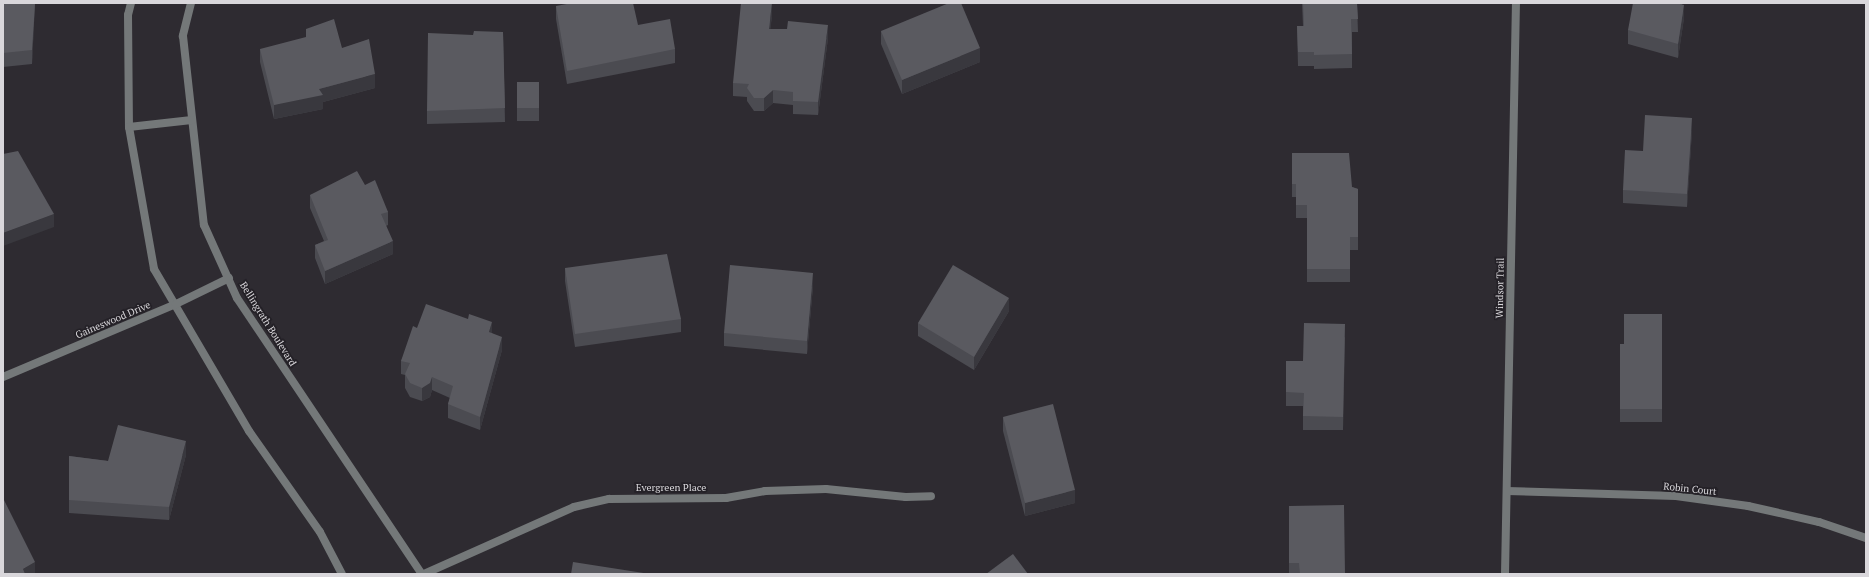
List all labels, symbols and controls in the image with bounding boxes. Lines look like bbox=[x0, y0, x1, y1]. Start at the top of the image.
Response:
street label: Windsor Trail bbox=[1493, 258, 1507, 318]
street label: Bellingrath Boulevard bbox=[237, 280, 299, 368]
street label: Gaineswood Drive bbox=[74, 299, 152, 341]
street label: Robin Court bbox=[1663, 480, 1717, 498]
street label: Evergreen Place bbox=[636, 482, 706, 494]

